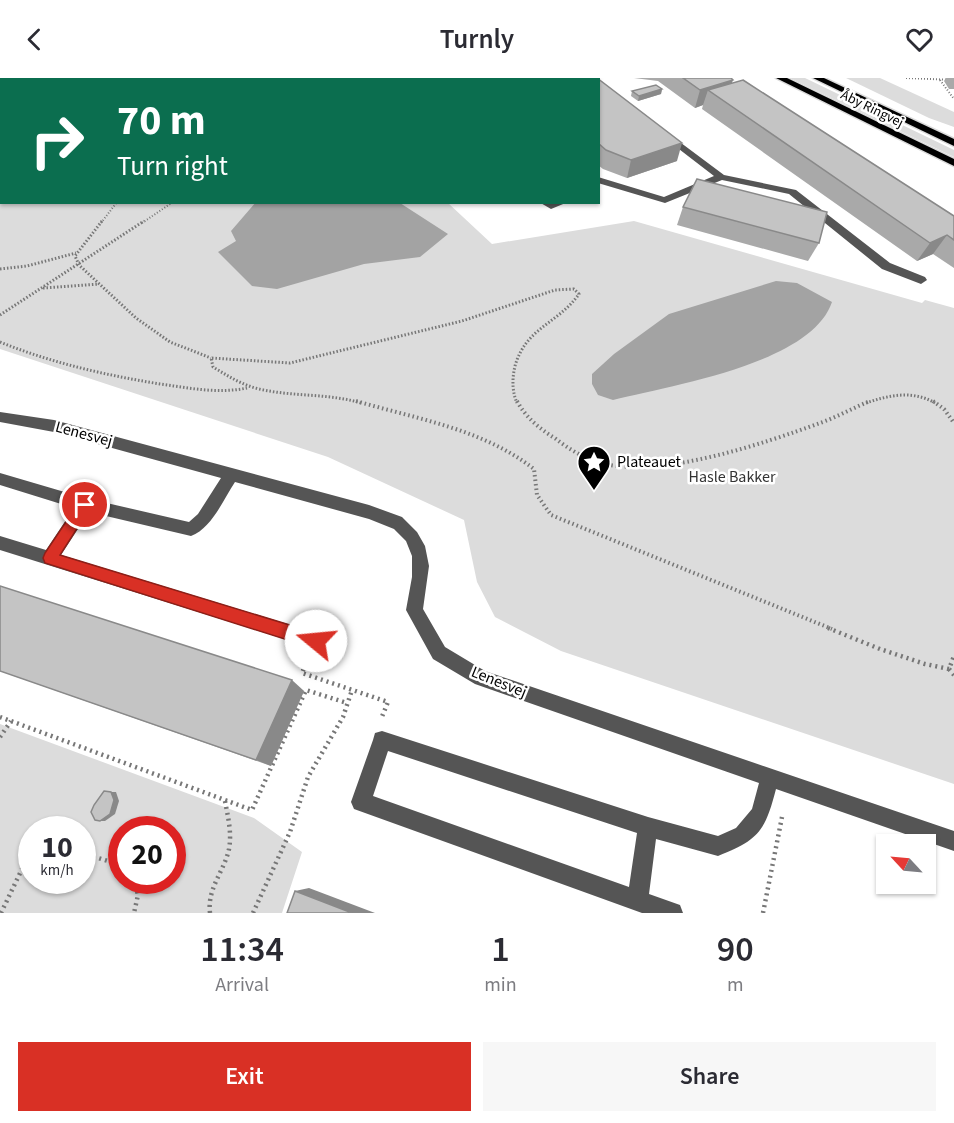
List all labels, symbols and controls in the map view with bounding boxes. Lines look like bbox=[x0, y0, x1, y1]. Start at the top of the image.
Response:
text: Turnly bbox=[440, 20, 514, 59]
icon: back bbox=[18, 23, 51, 56]
icon: heart bbox=[903, 23, 936, 56]
street label: Åby Ringvej bbox=[837, 85, 907, 133]
text: 70 m bbox=[117, 91, 206, 151]
icon: right bbox=[18, 102, 96, 180]
text: Turn right bbox=[117, 147, 228, 186]
street label: Lenesvej bbox=[53, 416, 115, 452]
place icon: Plateauet bbox=[576, 444, 612, 491]
place label: Plateauet bbox=[617, 451, 681, 473]
park label: Hasle Bakker bbox=[689, 466, 776, 488]
pin bbox=[59, 479, 110, 530]
icon: arrive bbox=[68, 488, 101, 521]
position arrow bbox=[284, 609, 348, 673]
street label: Lenesvej bbox=[468, 661, 530, 703]
speed limit sign: 20 bbox=[108, 816, 186, 894]
text: 10 bbox=[41, 826, 73, 869]
north arrow bbox=[876, 834, 936, 894]
map controls bbox=[876, 834, 936, 894]
text: km/h bbox=[40, 860, 74, 881]
text: 11:34 bbox=[200, 924, 284, 975]
text: 1 bbox=[491, 924, 510, 975]
text: 90 bbox=[717, 924, 754, 975]
text: Arrival bbox=[215, 971, 269, 999]
text: min bbox=[484, 971, 517, 999]
text: m bbox=[727, 971, 744, 999]
button: Exit bbox=[18, 1042, 471, 1111]
button: Share bbox=[483, 1042, 936, 1111]

